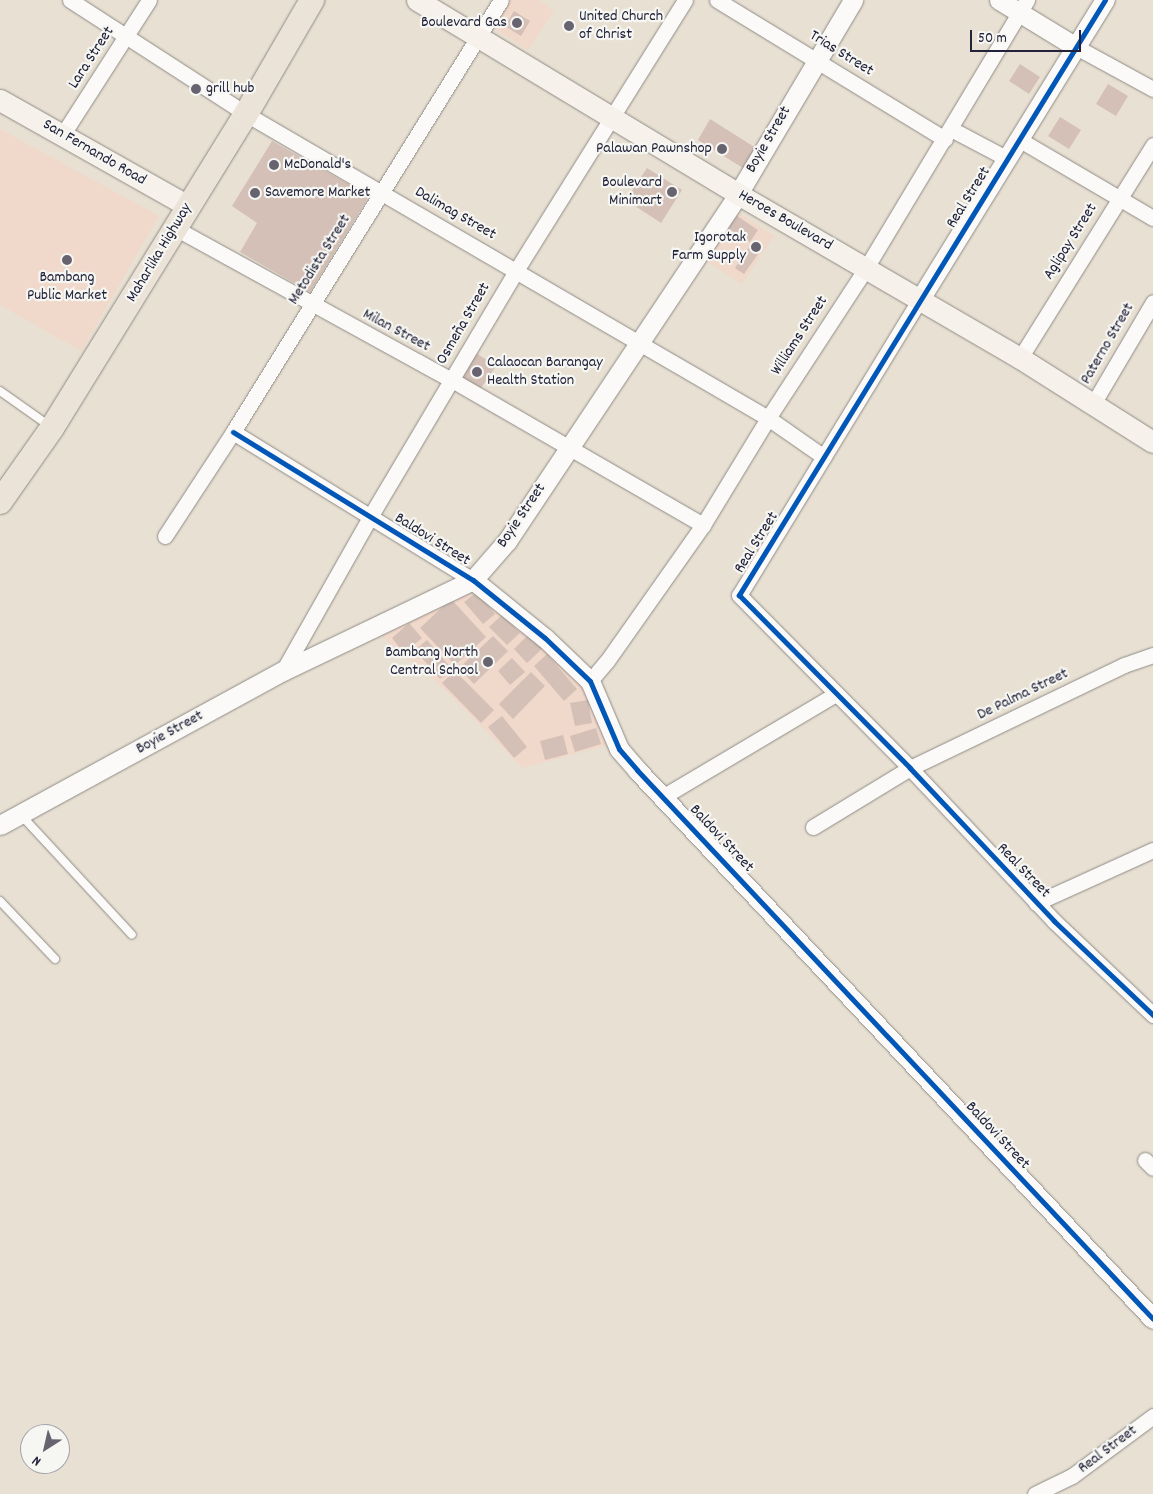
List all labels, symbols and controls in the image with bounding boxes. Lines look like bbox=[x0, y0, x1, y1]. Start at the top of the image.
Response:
place label: United Church of Christ bbox=[579, 7, 663, 45]
place label: Boulevard Gas bbox=[421, 13, 507, 33]
marker: Boulevard Gas bbox=[511, 17, 523, 29]
marker: United Church of Christ bbox=[563, 20, 575, 32]
scale bar bbox=[973, 20, 1084, 52]
street label: Lara Street bbox=[65, 23, 119, 93]
street label: Trias Street bbox=[805, 27, 877, 81]
text: 50 m bbox=[978, 28, 1007, 50]
place label: grill hub bbox=[206, 79, 254, 99]
marker: grill hub bbox=[190, 83, 202, 95]
street label: Boyie Street bbox=[742, 103, 796, 177]
street label: San Fernando Road bbox=[39, 116, 149, 190]
place label: Palawan Pawnshop bbox=[596, 139, 712, 159]
marker: Palawan Pawnshop bbox=[716, 143, 728, 155]
place label: McDonald's bbox=[284, 155, 351, 175]
marker: McDonald's bbox=[268, 159, 280, 171]
street label: Real Street bbox=[943, 164, 995, 232]
place label: Boulevard Minimart bbox=[602, 173, 662, 211]
place label: Savemore Market bbox=[265, 183, 370, 203]
street label: Dalimag Street bbox=[411, 183, 499, 245]
marker: Boulevard Minimart bbox=[666, 186, 678, 198]
street label: Heroes Boulevard bbox=[734, 186, 836, 256]
marker: Savemore Market bbox=[249, 187, 261, 199]
street label: Maharlika Highway bbox=[123, 200, 197, 306]
street label: Aglipay Street bbox=[1040, 200, 1102, 284]
street label: Metodista Street bbox=[285, 211, 355, 309]
place label: Igorotak Farm Supply bbox=[672, 228, 746, 266]
marker: Igorotak Farm Supply bbox=[750, 241, 762, 253]
marker: Bambang Public Market bbox=[61, 254, 73, 266]
place label: Bambang Public Market bbox=[27, 268, 107, 306]
street label: Osmeña Street bbox=[433, 280, 495, 368]
street label: Williams Street bbox=[767, 293, 833, 379]
street label: Paterno Street bbox=[1077, 300, 1139, 388]
street label: Milan Street bbox=[359, 305, 433, 357]
place label: Calaocan Barangay Health Station bbox=[487, 353, 603, 391]
marker: Calaocan Barangay Health Station bbox=[471, 366, 483, 378]
street label: Boyie Street bbox=[493, 480, 551, 552]
street label: Baldovi Street bbox=[391, 509, 473, 571]
street label: Real Street bbox=[731, 509, 783, 577]
place label: Bambang North Central School bbox=[385, 643, 478, 681]
marker: Bambang North Central School bbox=[482, 656, 494, 668]
street label: De Palma Street bbox=[974, 665, 1072, 725]
street label: Boyie Street bbox=[133, 707, 207, 759]
street label: Baldovi Street bbox=[685, 801, 757, 877]
street label: Real Street bbox=[992, 840, 1054, 902]
street label: Baldovi Street bbox=[961, 1098, 1033, 1174]
street label: Real Street bbox=[1075, 1422, 1141, 1478]
north arrow bbox=[20, 1424, 70, 1474]
text: N bbox=[28, 1450, 46, 1471]

